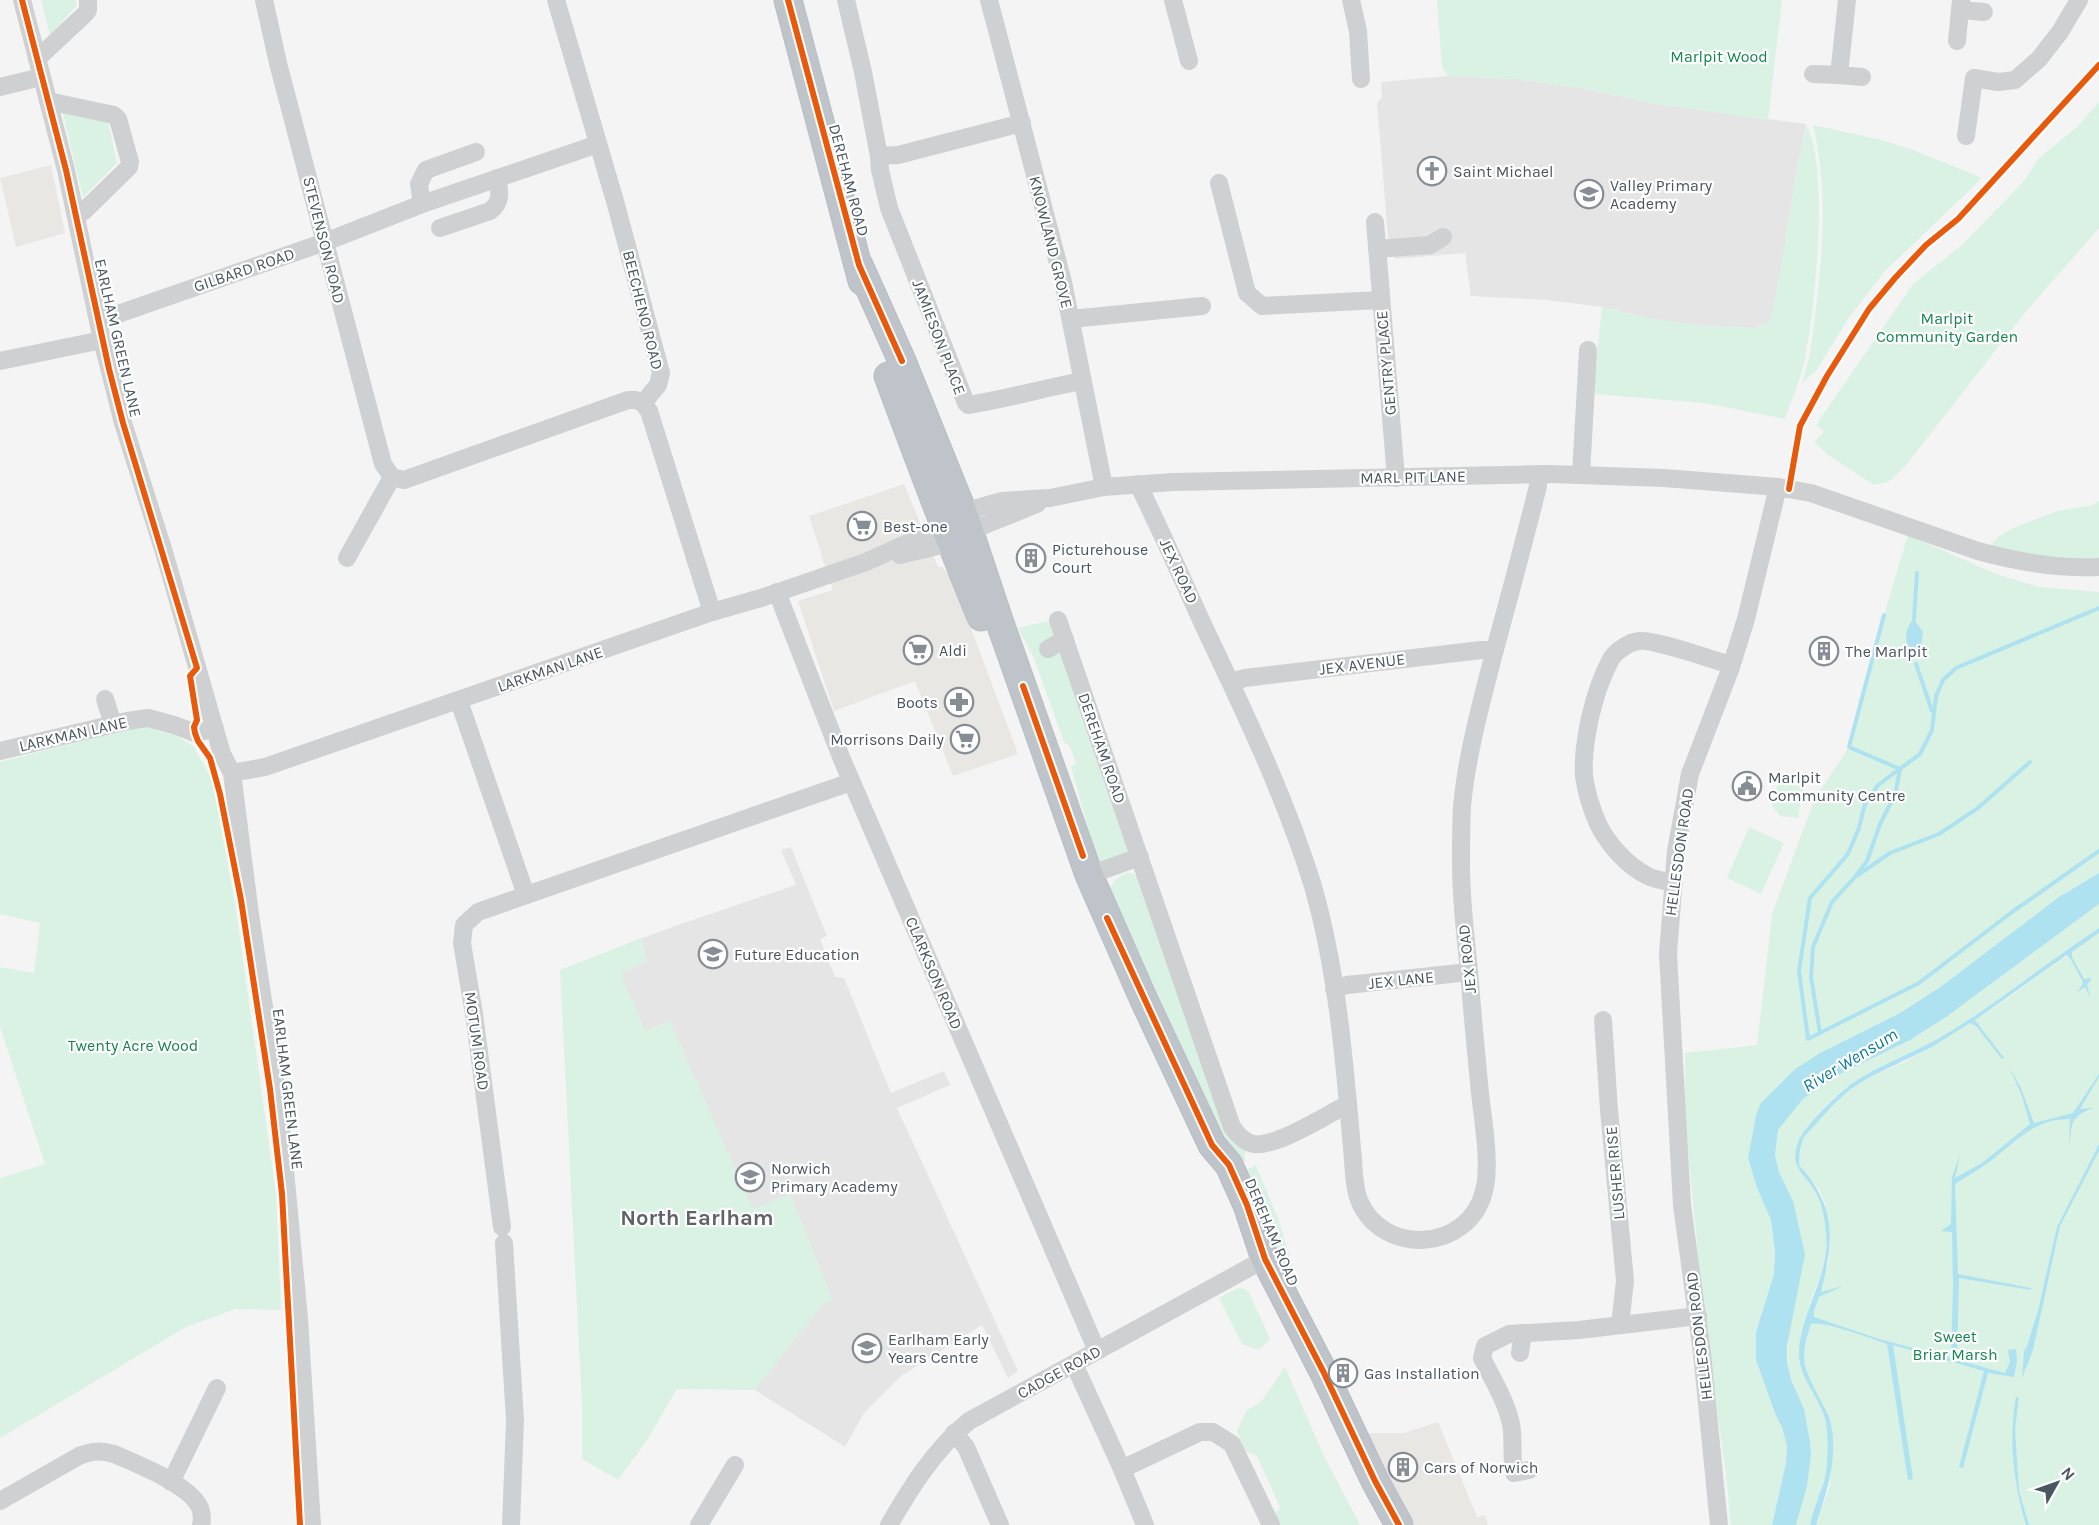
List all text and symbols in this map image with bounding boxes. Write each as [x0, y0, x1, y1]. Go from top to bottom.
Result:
park label: Marlpit Wood [1670, 47, 1768, 66]
street label: DEREHAM ROAD [825, 122, 873, 238]
church icon: Saint Michael [1416, 155, 1448, 187]
place label: Saint Michael [1453, 162, 1553, 181]
street label: KNOWLAND GROVE [1025, 174, 1077, 310]
street label: STEVENSON ROAD [299, 175, 349, 305]
place label: Valley Primary Academy [1610, 176, 1713, 213]
school or university icon: Valley Primary Academy [1573, 178, 1605, 210]
street label: GILBARD ROAD [191, 244, 297, 296]
street label: BEECHENO ROAD [619, 248, 667, 372]
street label: EARLHAM GREEN LANE [91, 257, 145, 419]
street label: JAMIESON PLACE [908, 277, 970, 397]
park label: Marlpit Community Garden [1876, 309, 2018, 346]
street label: GENTRY PLACE [1372, 310, 1400, 416]
street label: MARL PIT LANE [1360, 467, 1466, 487]
supermarket icon: Best-one [846, 510, 878, 542]
place label: Best-one [883, 517, 948, 536]
street label: JEX ROAD [1156, 536, 1202, 606]
place label: Picturehouse Court [1052, 540, 1148, 577]
building icon: Picturehouse Court [1015, 542, 1047, 574]
supermarket icon: Aldi [902, 634, 934, 666]
building icon: The Marlpit [1808, 635, 1840, 667]
place label: Aldi [939, 641, 967, 660]
street label: LARKMAN LANE [495, 642, 605, 696]
place label: The Marlpit [1845, 642, 1927, 661]
street label: JEX AVENUE [1318, 649, 1406, 679]
pharmacy icon: Boots [943, 686, 975, 718]
street label: DEREHAM ROAD [1074, 690, 1130, 806]
place label: Boots [896, 693, 938, 712]
street label: LARKMAN LANE [17, 712, 129, 756]
supermarket icon: Morrisons Daily [949, 723, 981, 755]
place label: Morrisons Daily [830, 730, 945, 749]
place label: Marlpit Community Centre [1768, 768, 1906, 805]
public building icon: Marlpit Community Centre [1731, 770, 1763, 802]
street label: HELLESDON ROAD [1661, 787, 1697, 917]
street label: CLARKSON ROAD [902, 914, 966, 1032]
street label: JEX ROAD [1454, 923, 1480, 995]
school or university icon: Future Education [697, 938, 729, 970]
place label: Future Education [734, 945, 860, 964]
street label: JEX LANE [1367, 967, 1435, 993]
street label: MOTUM ROAD [461, 990, 493, 1092]
street label: EARLHAM GREEN LANE [269, 1007, 307, 1171]
water label: River Wensum [1799, 1023, 1901, 1097]
park label: Twenty Acre Wood [68, 1036, 198, 1055]
street label: LUSHER RISE [1601, 1125, 1629, 1221]
place label: Norwich Primary Academy [771, 1159, 898, 1196]
school or university icon: Norwich Primary Academy [734, 1161, 766, 1193]
street label: DEREHAM ROAD [1241, 1175, 1303, 1289]
district label: North Earlham [620, 1205, 774, 1231]
street label: HELLESDON ROAD [1682, 1271, 1716, 1401]
park label: Sweet Briar Marsh [1912, 1327, 1998, 1364]
place label: Earlham Early Years Centre [888, 1330, 989, 1367]
school or university icon: Earlham Early Years Centre [851, 1332, 883, 1364]
street label: CADGE ROAD [1014, 1341, 1104, 1403]
building icon: Gas Installation [1327, 1357, 1359, 1389]
place label: Gas Installation [1364, 1364, 1480, 1383]
building icon: Cars of Norwich [1387, 1451, 1419, 1483]
north arrow [2027, 1453, 2087, 1513]
place label: Cars of Norwich [1424, 1458, 1538, 1477]
text: N [2057, 1463, 2079, 1484]

